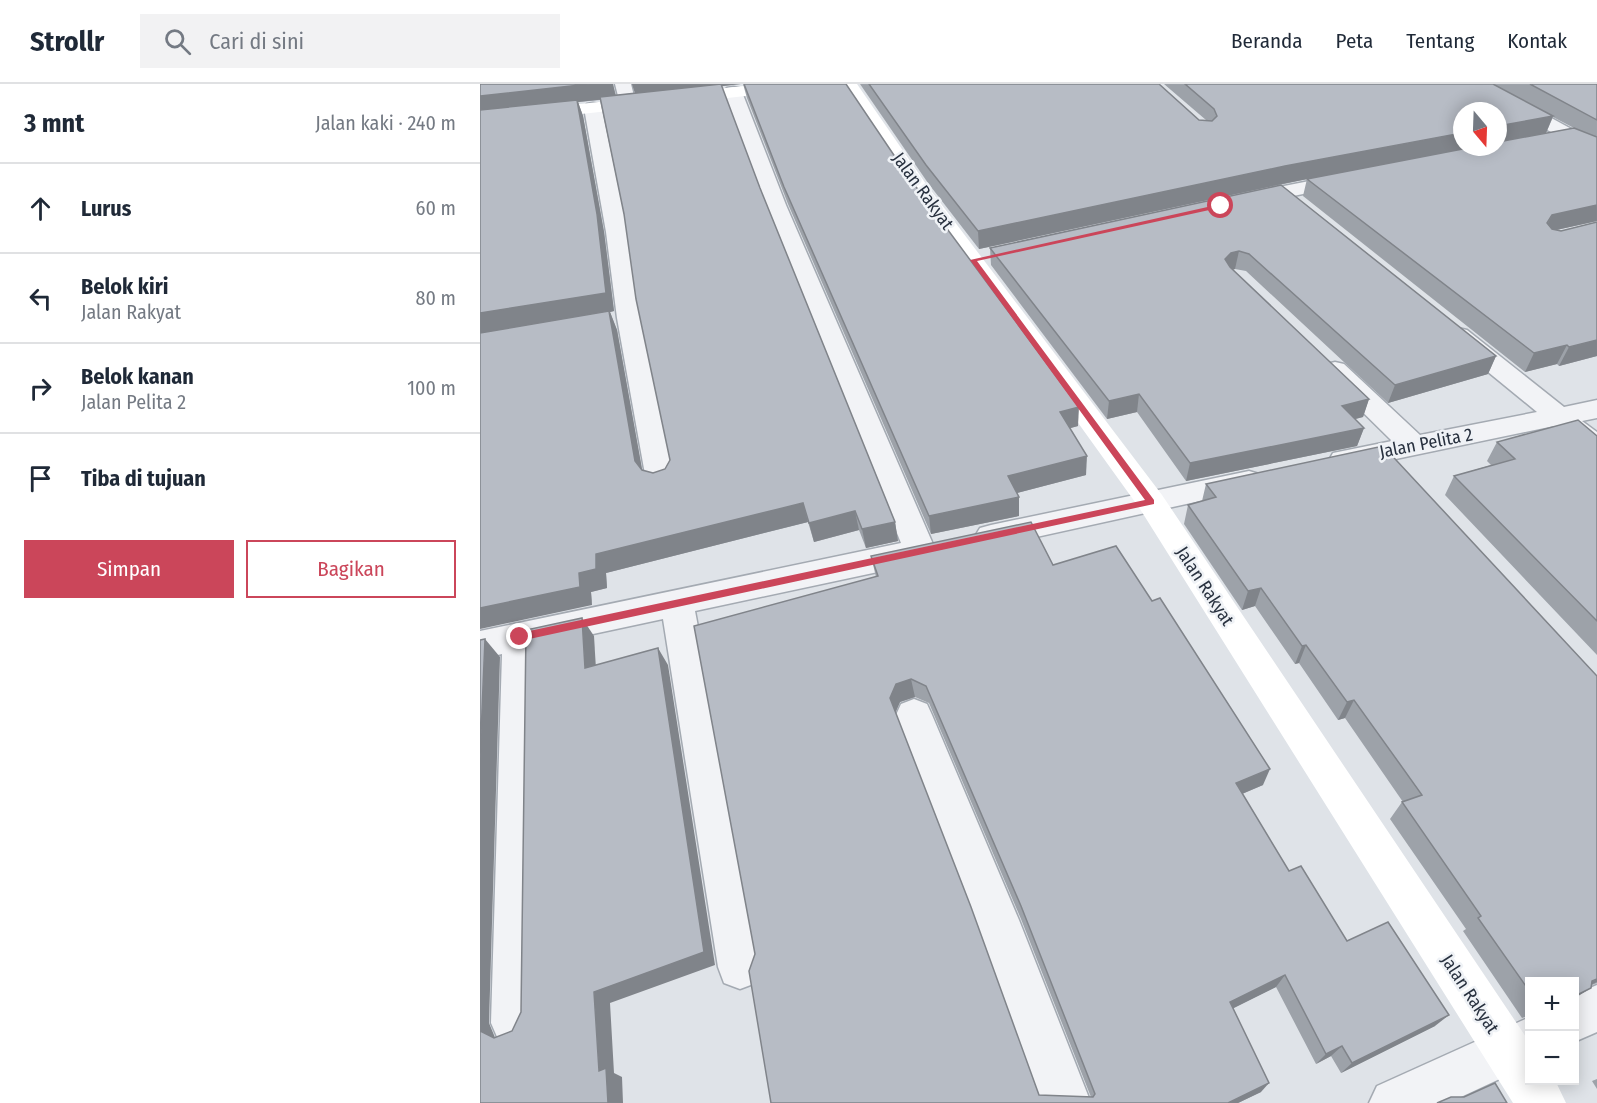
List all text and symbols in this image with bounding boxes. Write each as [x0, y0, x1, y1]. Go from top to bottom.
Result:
search box [140, 14, 560, 68]
text: Strollr [30, 25, 104, 58]
icon: search [161, 25, 194, 58]
text: Cari di sini [209, 28, 304, 55]
text: Beranda [1231, 28, 1303, 54]
text: Peta [1336, 28, 1373, 54]
text: Tentang [1406, 28, 1474, 54]
text: Kontak [1507, 28, 1567, 54]
north arrow [1453, 102, 1507, 156]
text: 3 mnt [24, 108, 84, 139]
text: Jalan kaki · 240 m [315, 111, 456, 135]
street label: Jalan Rakyat [888, 148, 958, 234]
icon: ahead [24, 192, 57, 225]
route start [1207, 192, 1233, 218]
text: Lurus [81, 195, 131, 222]
text: 60 m [416, 196, 456, 220]
text: Belok kiri [81, 273, 169, 300]
icon: left [24, 282, 57, 315]
text: 80 m [416, 286, 456, 310]
text: Jalan Rakyat [81, 300, 181, 324]
text: Belok kanan [81, 363, 194, 390]
icon: right [24, 372, 57, 405]
text: 100 m [407, 376, 456, 400]
text: Jalan Pelita 2 [81, 390, 186, 414]
street label: Jalan Pelita 2 [1377, 423, 1475, 463]
icon: arrive [24, 462, 57, 495]
text: Tiba di tujuan [81, 465, 206, 492]
button: Simpan [24, 540, 234, 598]
button: Bagikan [246, 540, 456, 598]
street label: Jalan Rakyat [1171, 542, 1239, 630]
route end [506, 623, 532, 649]
street label: Jalan Rakyat [1436, 950, 1504, 1038]
map controls [1525, 977, 1579, 1085]
button: + [1525, 977, 1579, 1031]
button: − [1525, 1031, 1579, 1085]

